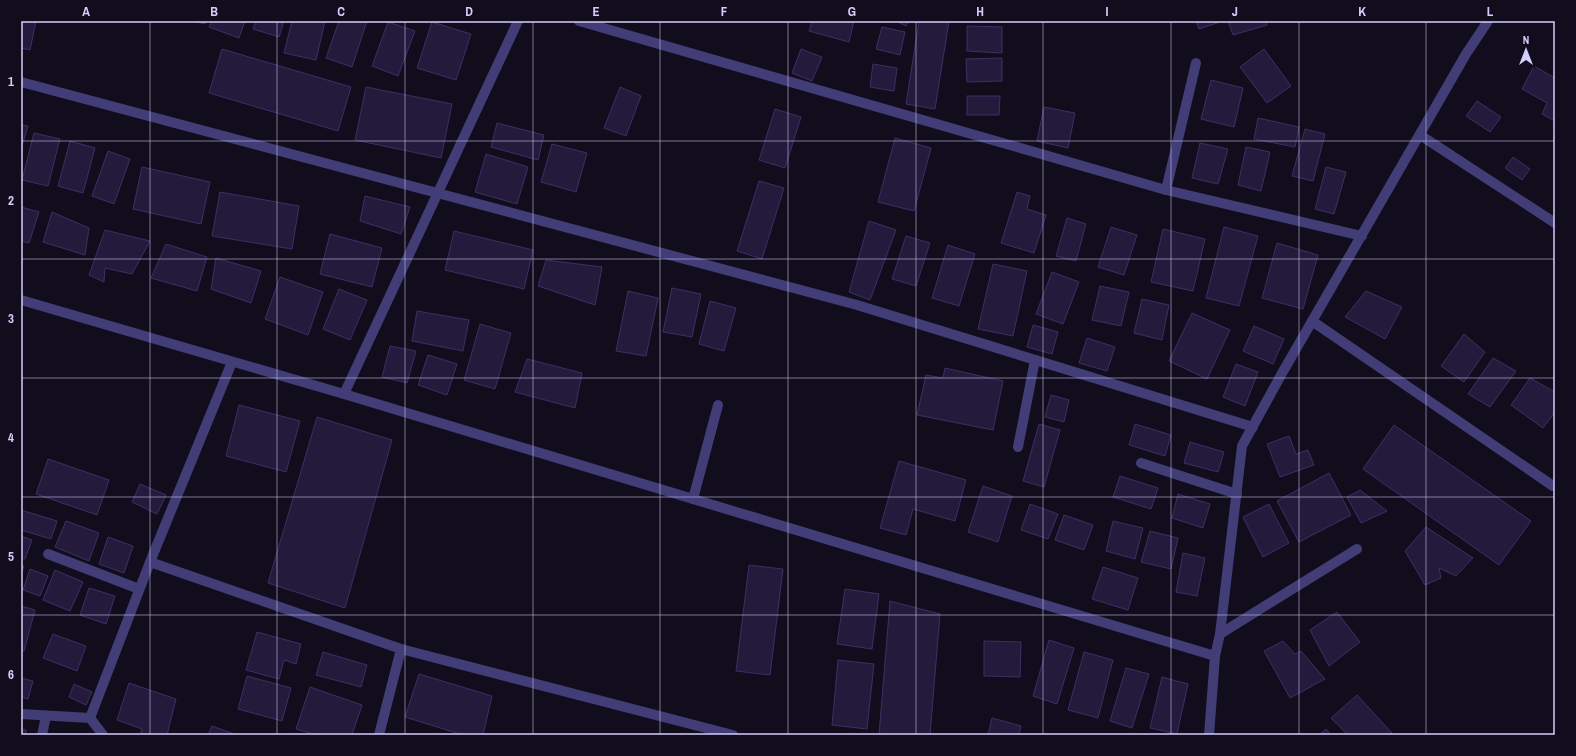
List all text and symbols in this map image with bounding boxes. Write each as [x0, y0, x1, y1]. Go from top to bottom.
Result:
text: A [82, 3, 90, 20]
text: B [210, 3, 218, 20]
text: C [337, 3, 345, 20]
text: D [465, 3, 473, 20]
text: E [592, 3, 600, 20]
text: F [721, 3, 728, 20]
text: G [848, 3, 856, 20]
text: H [976, 3, 984, 20]
text: I [1106, 3, 1109, 20]
text: J [1232, 3, 1238, 20]
text: K [1358, 3, 1366, 20]
text: L [1487, 3, 1494, 20]
north arrow [1506, 30, 1546, 70]
text: N [1523, 33, 1529, 47]
text: 1 [8, 73, 14, 90]
text: 2 [8, 192, 14, 209]
text: 3 [8, 310, 14, 327]
text: 4 [8, 429, 14, 446]
text: 5 [8, 548, 14, 565]
text: 6 [8, 666, 14, 683]

